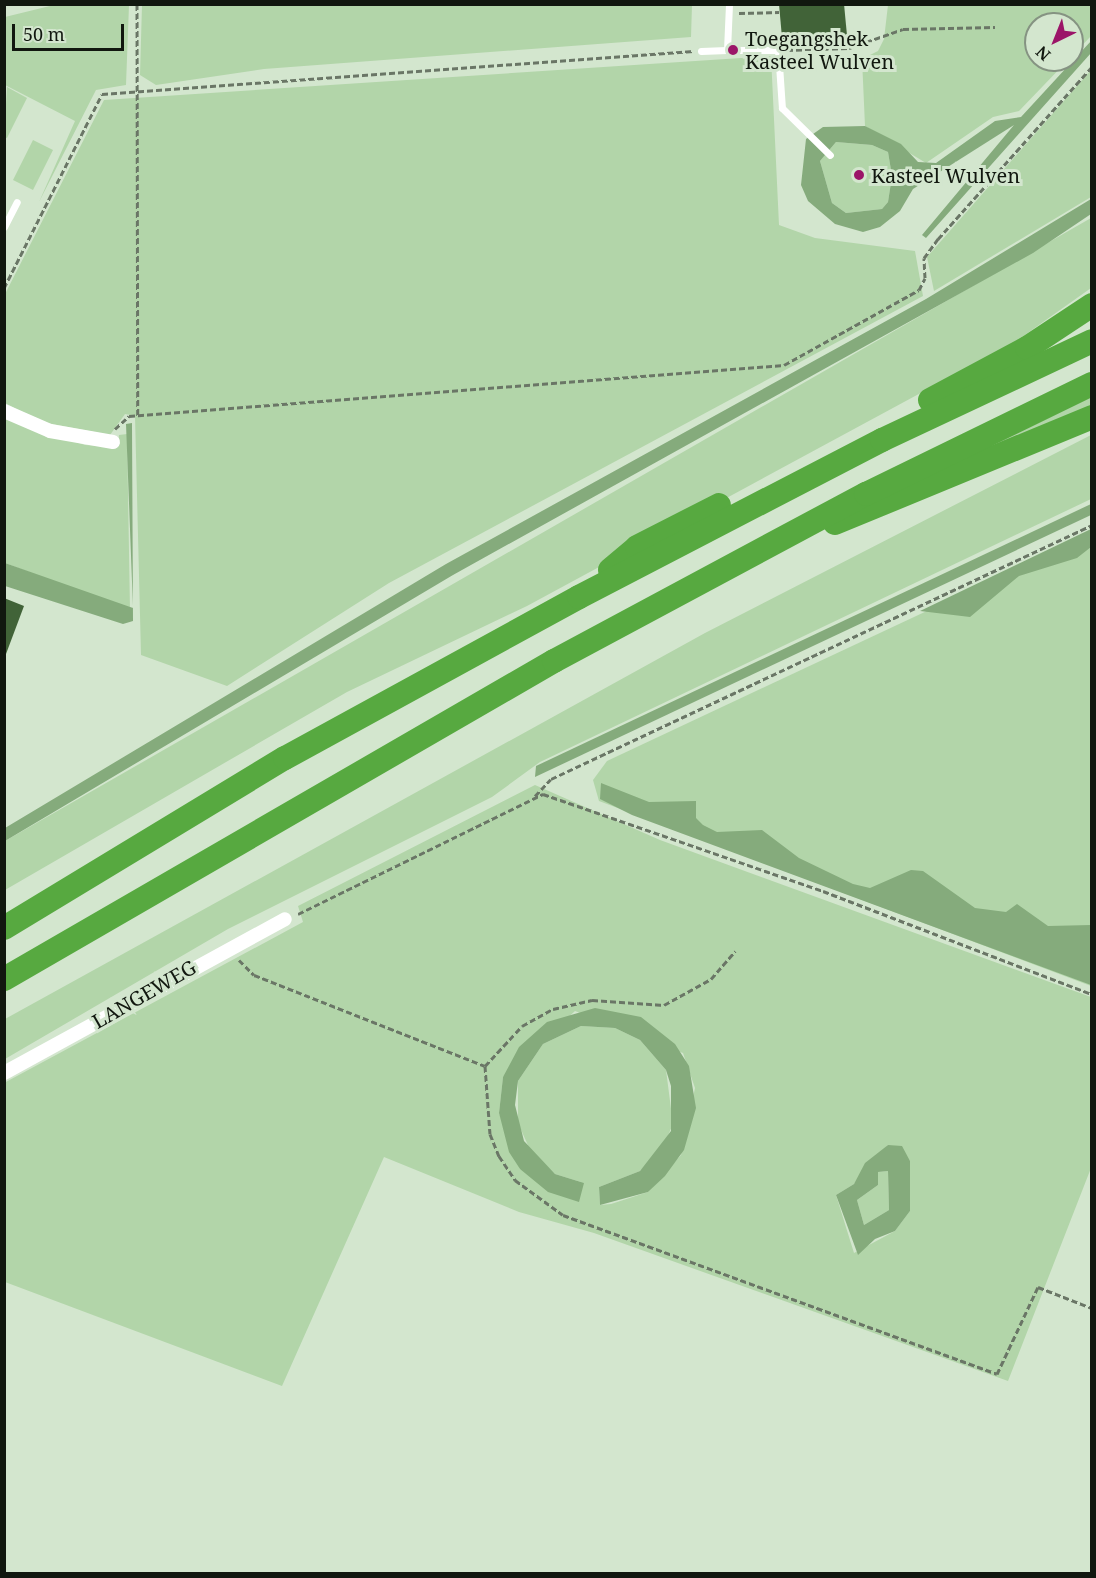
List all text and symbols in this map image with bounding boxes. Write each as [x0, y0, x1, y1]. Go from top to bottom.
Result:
scale bar [15, 12, 128, 50]
north arrow [1024, 12, 1084, 72]
text: 50 m [23, 22, 65, 46]
place label: Toegangshek Kasteel Wulven [745, 27, 894, 74]
text: N [1031, 41, 1055, 66]
marker: Toegangshek Kasteel Wulven [726, 43, 740, 57]
place label: Kasteel Wulven [871, 163, 1020, 187]
marker: Kasteel Wulven [852, 168, 866, 182]
street label: LANGEWEG [88, 955, 200, 1033]

